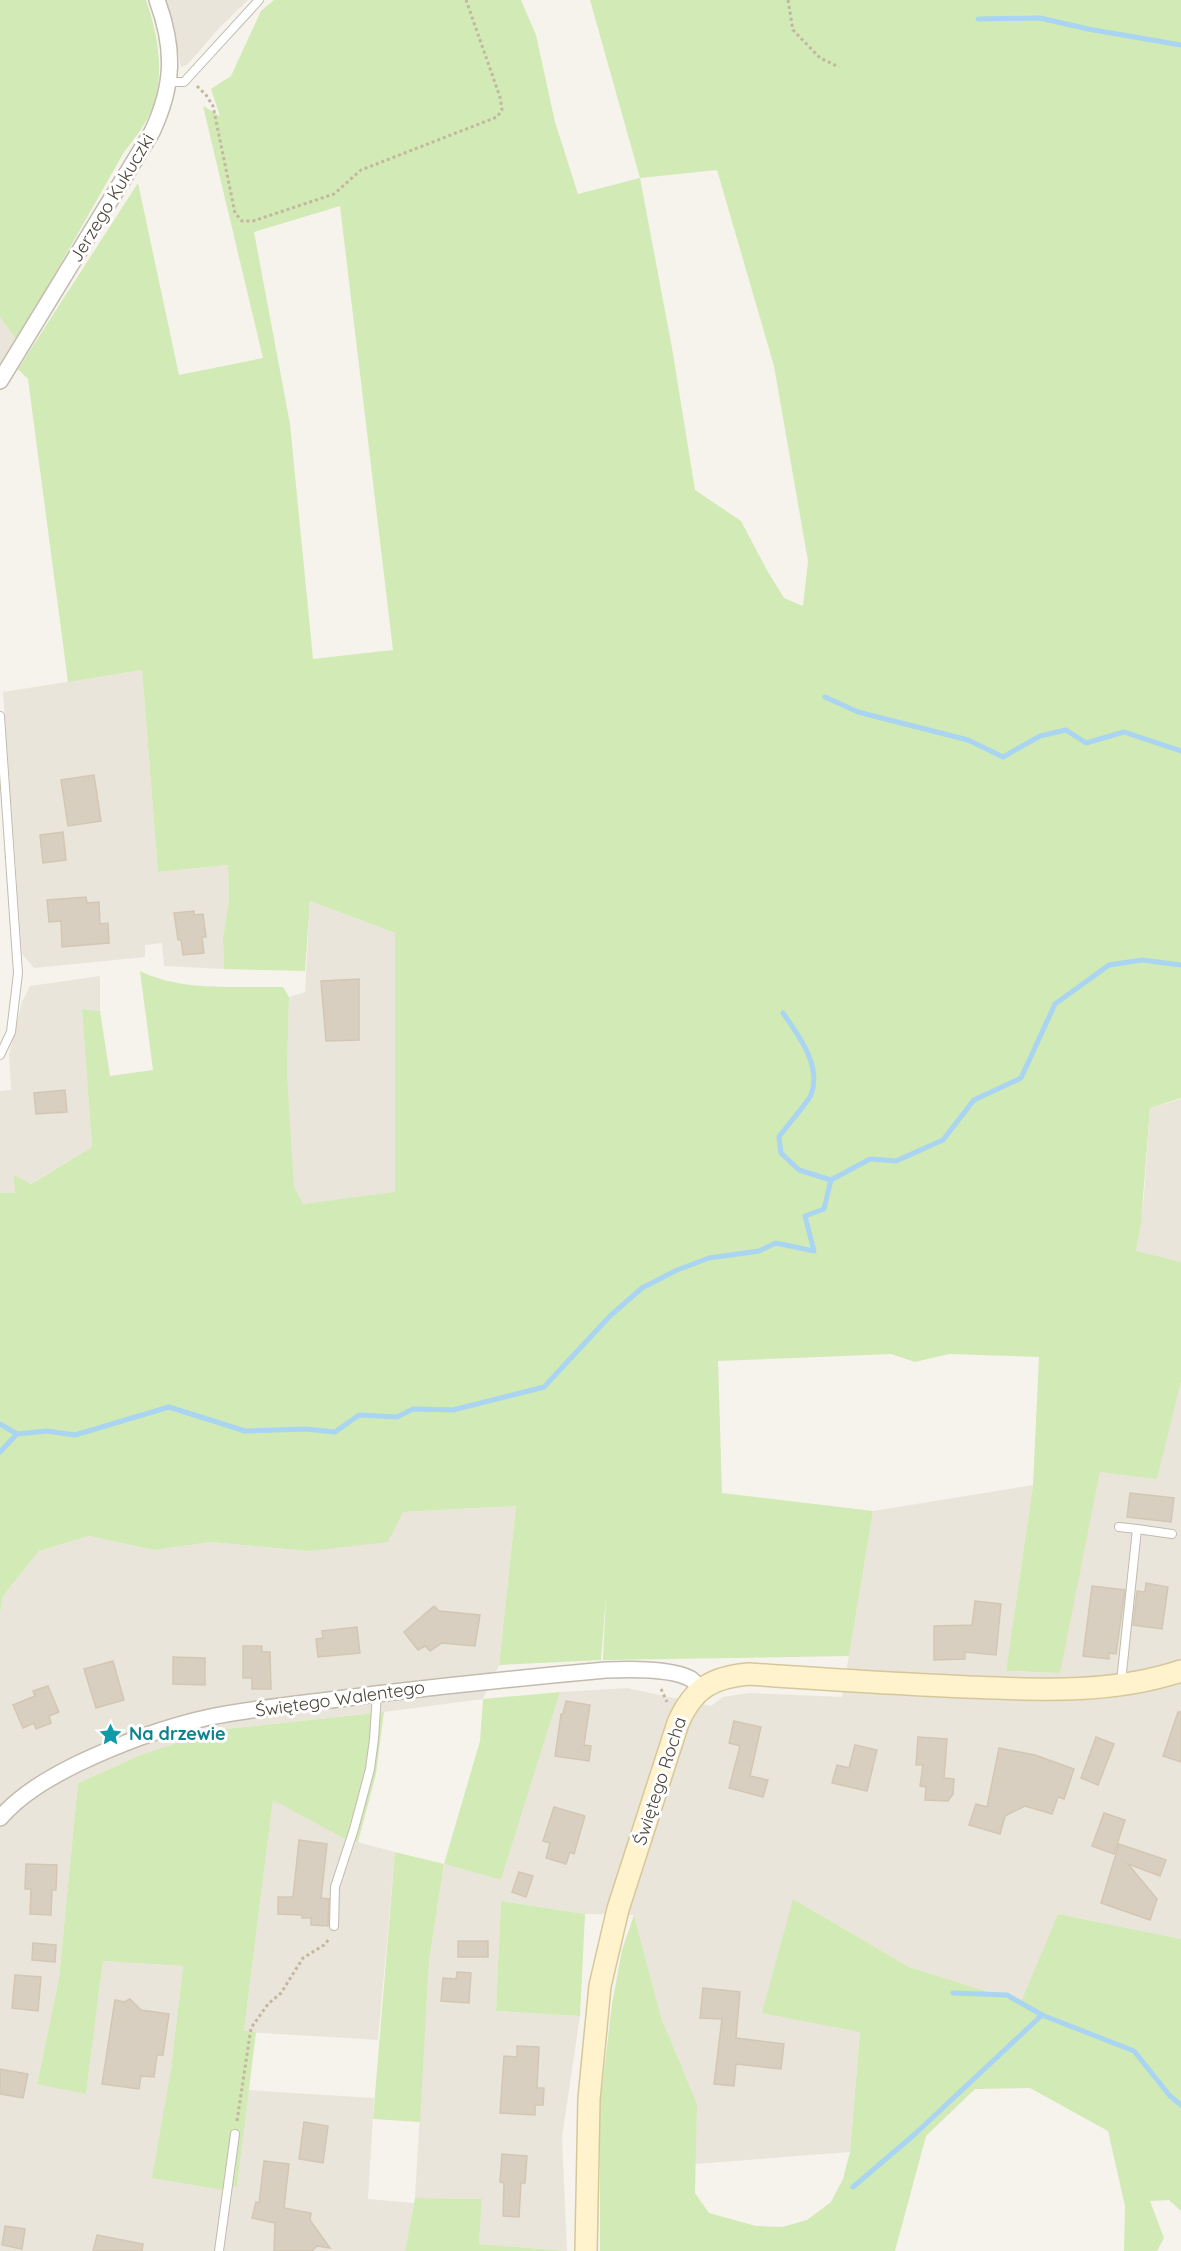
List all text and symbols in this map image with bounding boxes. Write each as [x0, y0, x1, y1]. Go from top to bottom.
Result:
street label: Jerzego Kukuczki [64, 129, 159, 266]
street label: Świętego Walentego [254, 1675, 426, 1722]
street label: Świętego Rocha [628, 1714, 691, 1848]
place icon: Na drzewie [98, 1721, 124, 1747]
place label: Na drzewie [129, 1722, 226, 1745]

